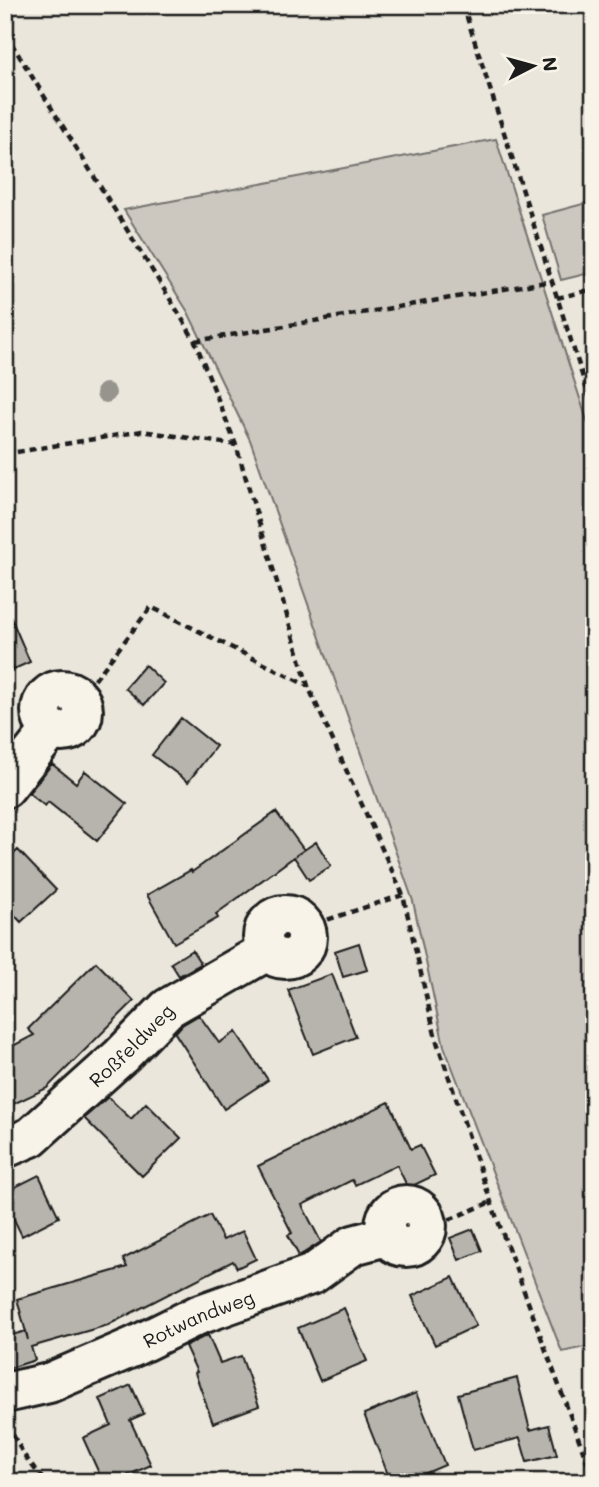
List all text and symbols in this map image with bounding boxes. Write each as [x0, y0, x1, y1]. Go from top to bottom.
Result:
north arrow [498, 32, 568, 102]
text: N [537, 56, 564, 73]
street label: Roßfeldweg [83, 998, 178, 1092]
street label: Rotwandweg [138, 1284, 257, 1353]

